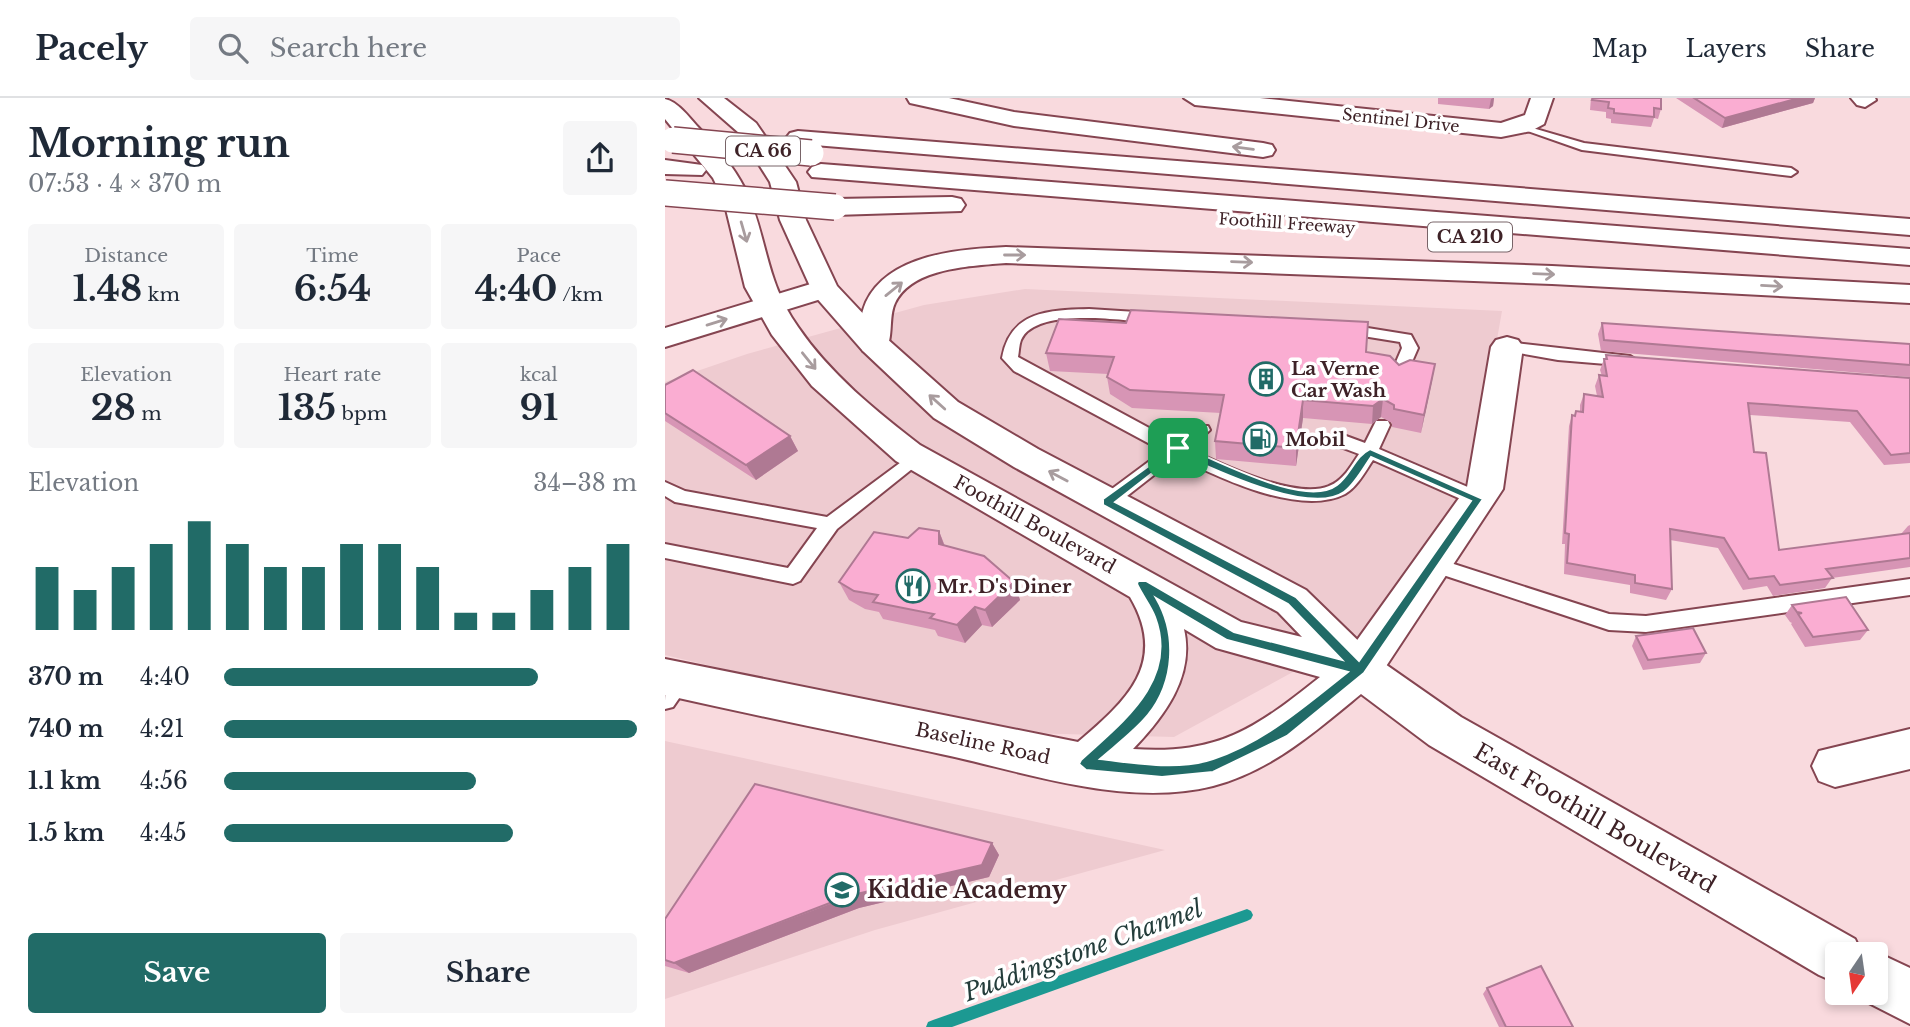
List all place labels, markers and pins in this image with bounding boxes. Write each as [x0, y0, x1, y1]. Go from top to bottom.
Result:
place label: La Verne Car Wash [1291, 357, 1386, 402]
building icon: La Verne Car Wash [1247, 360, 1285, 398]
pin [1148, 418, 1208, 478]
fuel station icon: Mobil [1241, 420, 1279, 458]
place label: Mobil [1285, 428, 1346, 451]
restaurant icon: Mr. D's Diner [894, 567, 932, 605]
place label: Mr. D's Diner [937, 575, 1072, 598]
school or university icon: Kiddie Academy [823, 871, 861, 909]
place label: Kiddie Academy [867, 876, 1068, 904]

